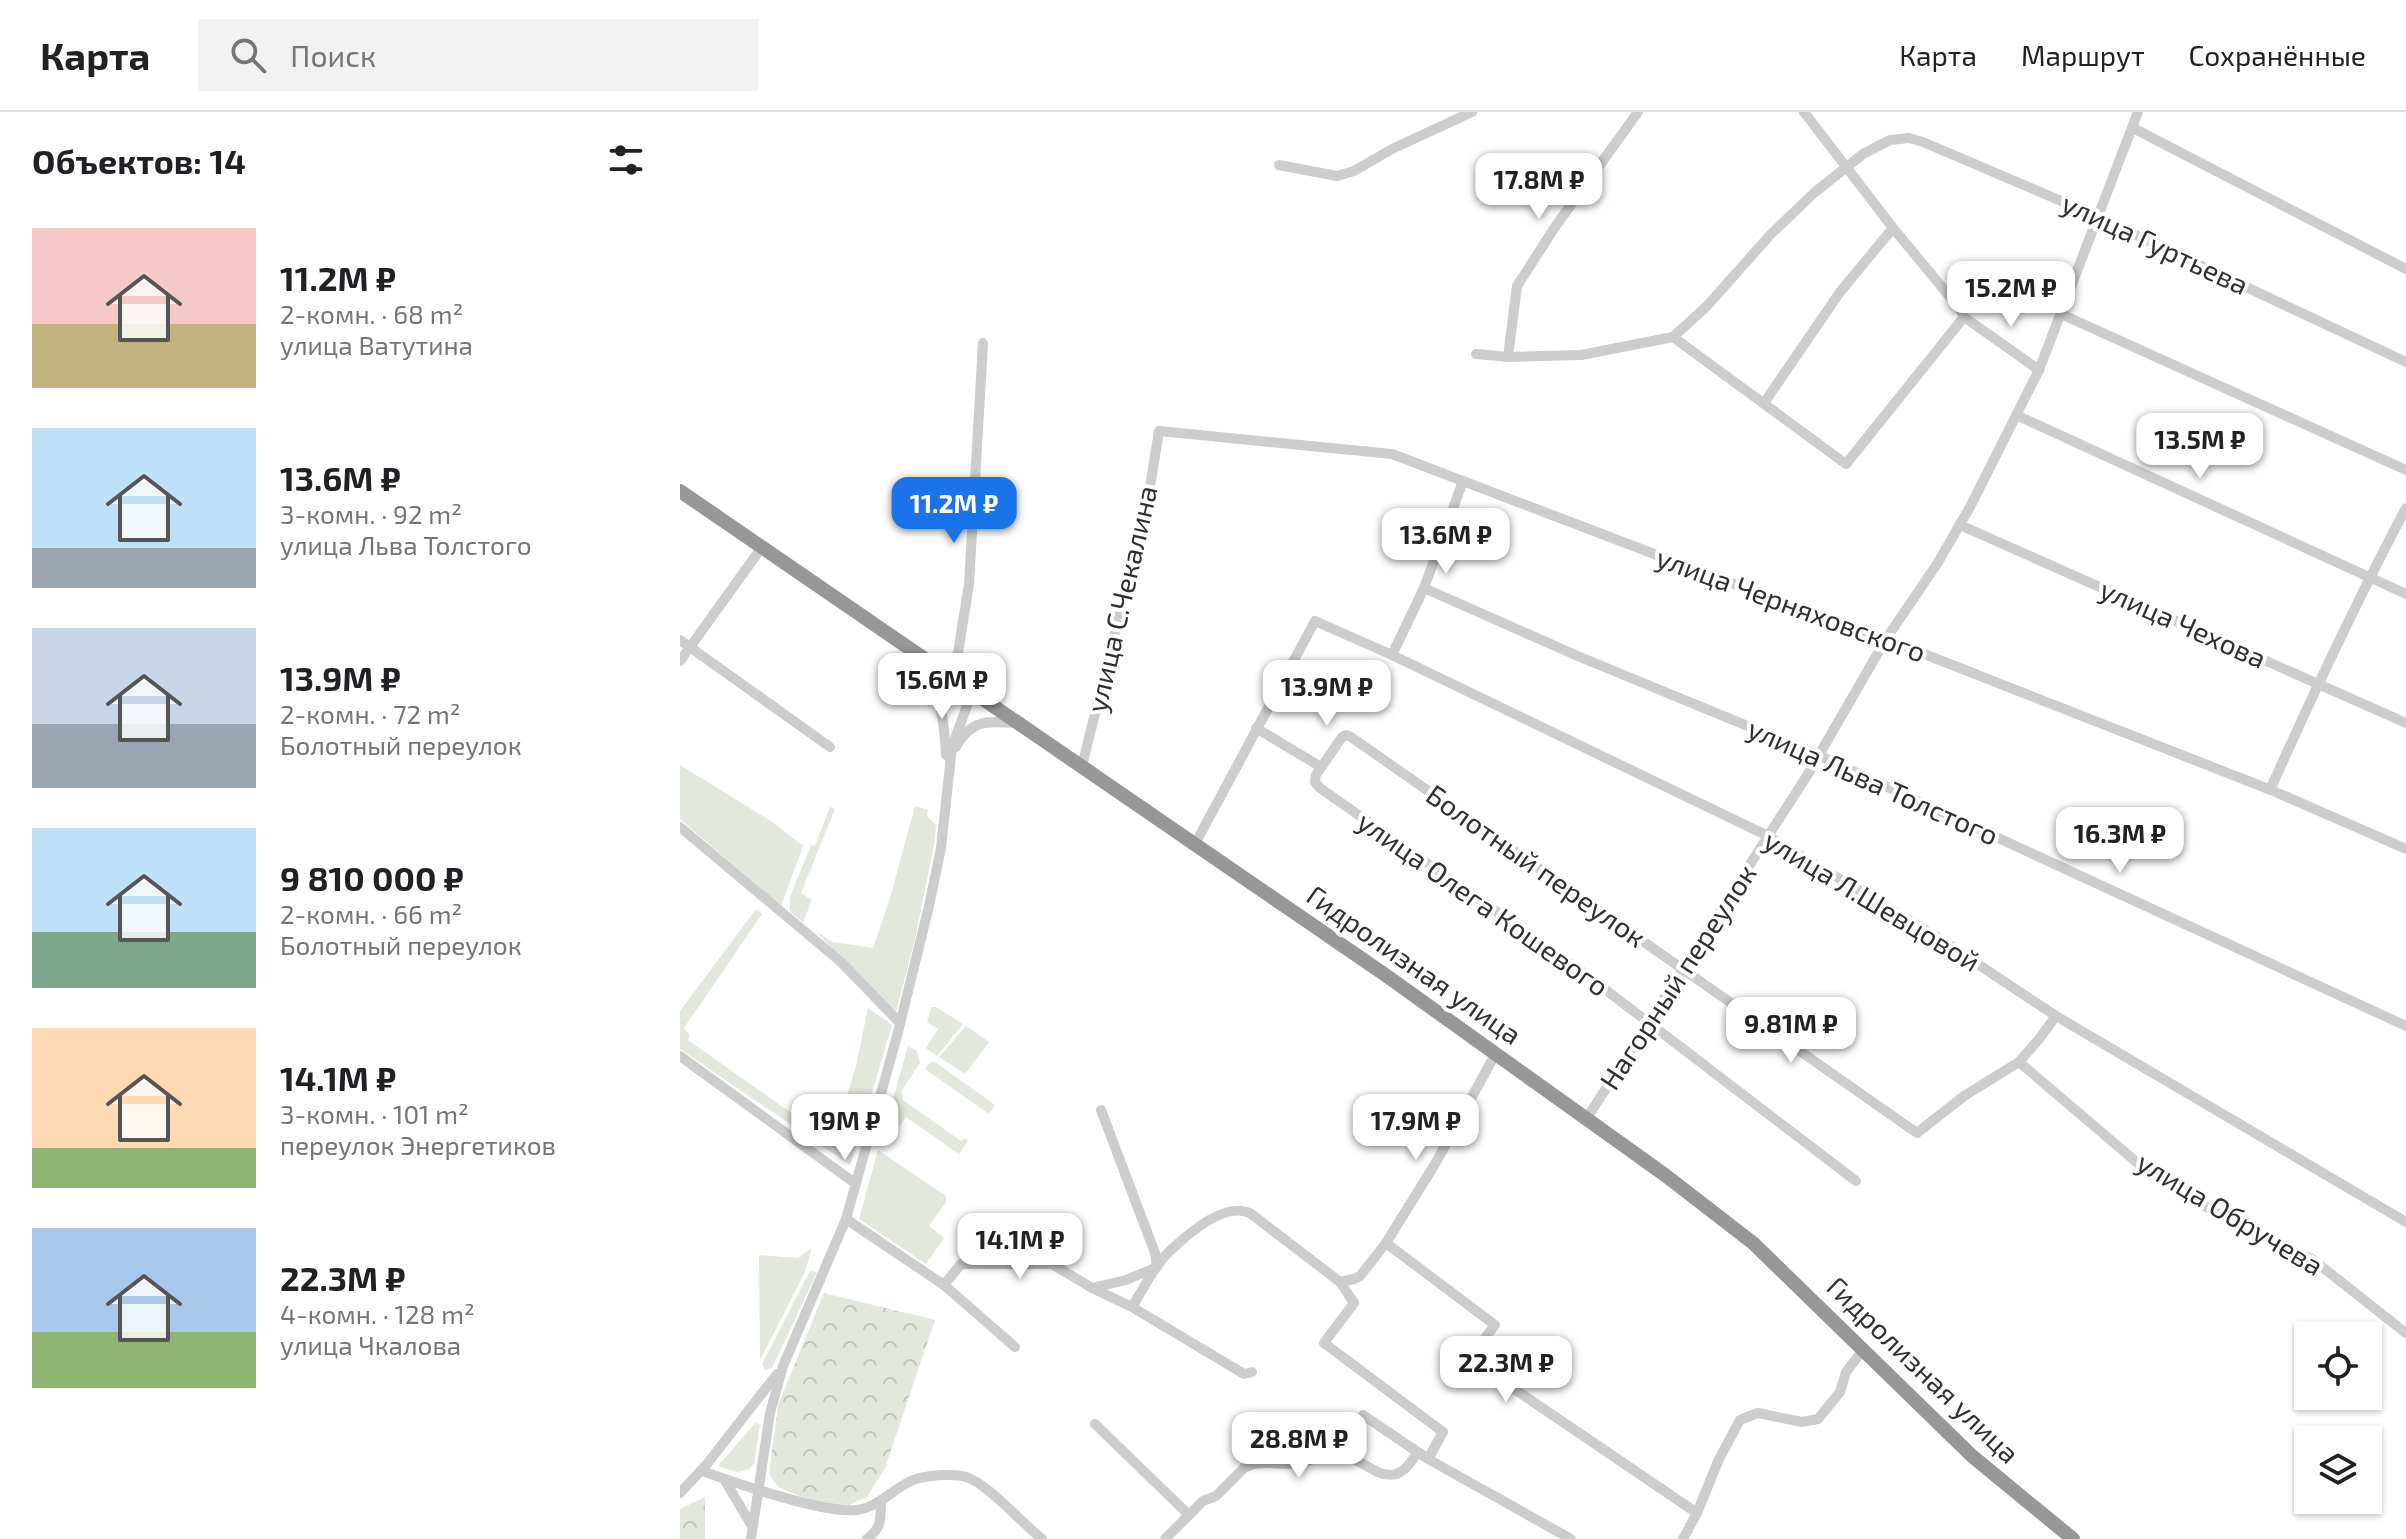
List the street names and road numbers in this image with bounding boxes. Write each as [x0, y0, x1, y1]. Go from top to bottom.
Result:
street label: улица Гуртьева [2057, 185, 2254, 301]
street label: улица С.Чекалина [1078, 482, 1164, 715]
street label: улица Черняховского [1652, 539, 1931, 669]
street label: улица Чехова [2095, 571, 2272, 675]
street label: улица Льва Толстого [1743, 710, 2004, 852]
street label: Болотный переулок [1420, 777, 1653, 954]
street label: улица Олега Кошевого [1351, 804, 1616, 1003]
street label: улица Л.Шевцовой [1758, 822, 1987, 978]
street label: Нагорный переулок [1592, 858, 1763, 1095]
street label: Гидролизная улица [1301, 877, 1528, 1051]
street label: улица Обручева [2131, 1144, 2330, 1282]
street label: Гидролизная улица [1820, 1269, 2027, 1470]

